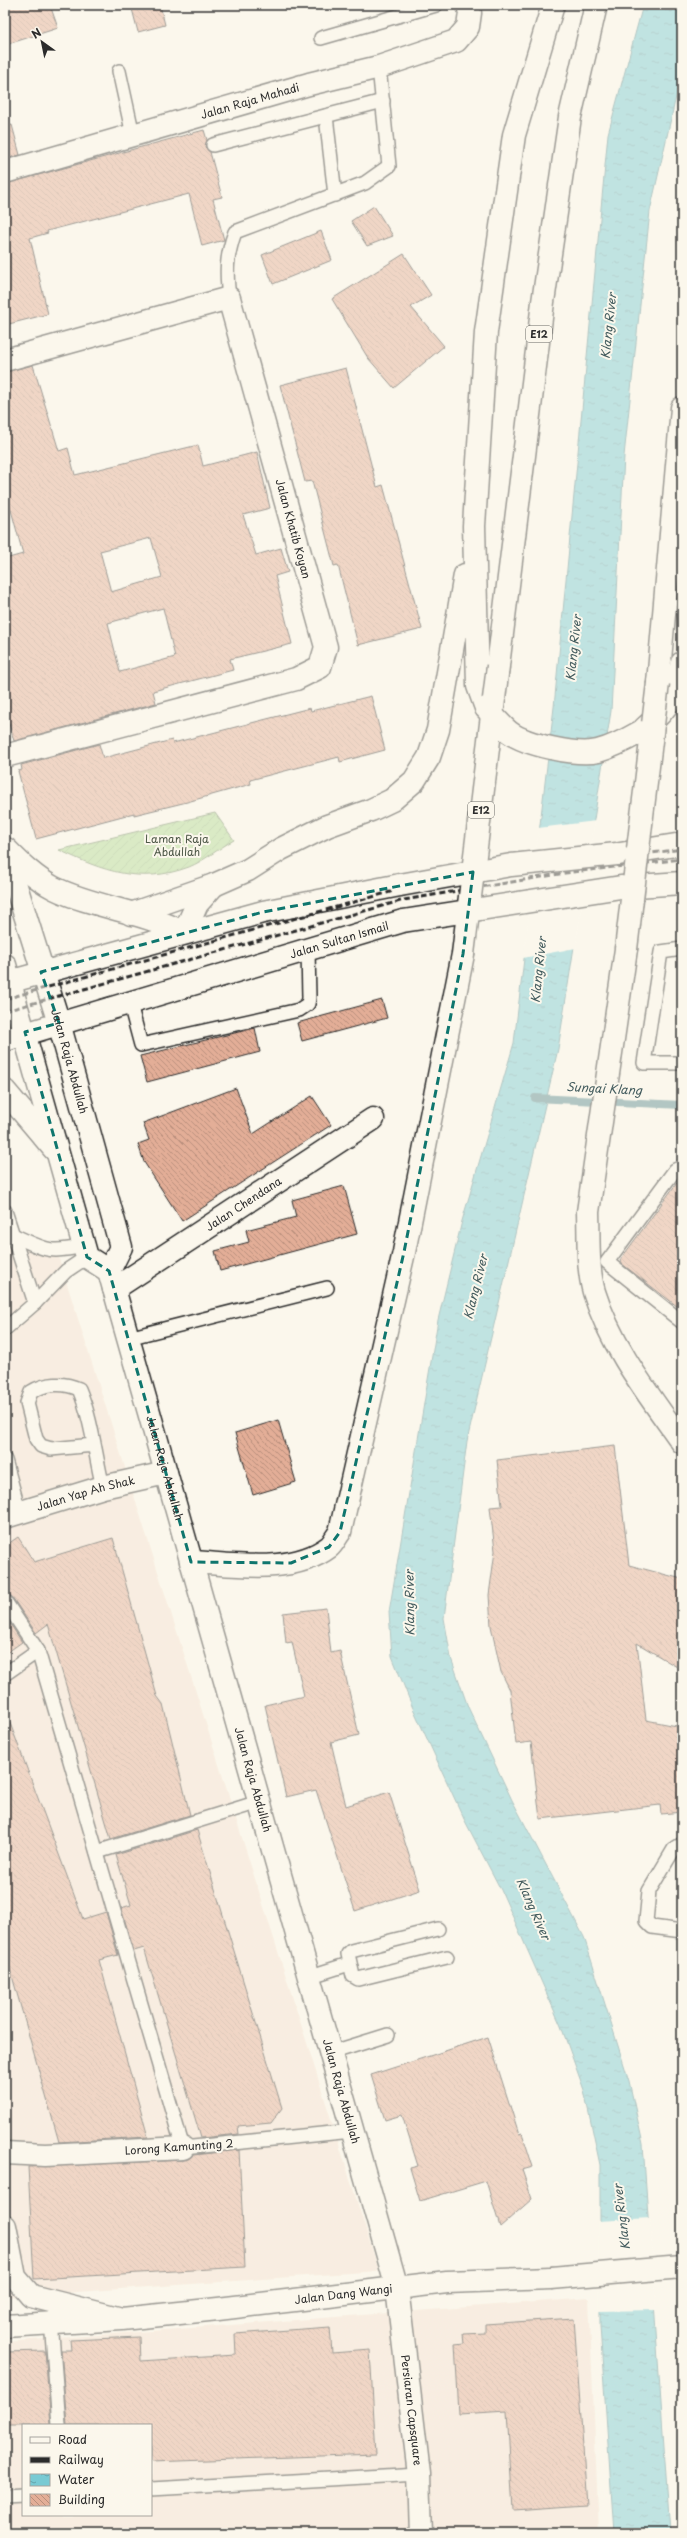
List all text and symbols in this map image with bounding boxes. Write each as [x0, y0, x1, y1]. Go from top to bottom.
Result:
north arrow [22, 22, 62, 62]
text: N [28, 24, 45, 43]
street label: Jalan Raja Mahadi [198, 78, 301, 123]
water label: Klang River [596, 291, 621, 360]
road number: E12 [526, 326, 552, 342]
street label: Jalan Khatib Koyan [272, 477, 316, 581]
water label: Klang River [561, 613, 586, 682]
road number: E12 [468, 802, 494, 818]
park label: Laman Raja Abdullah [145, 830, 209, 860]
street label: Jalan Sultan Ismail [288, 917, 391, 962]
water label: Klang River [526, 935, 551, 1004]
street label: Jalan Raja Abdullah [47, 1007, 93, 1116]
water label: Sungai Klang [566, 1077, 643, 1099]
street label: Jalan Chendana [202, 1172, 285, 1235]
water label: Klang River [458, 1251, 492, 1321]
street label: Jalan Raja Abdullah [142, 1413, 188, 1522]
street label: Jalan Yap Ah Shak [34, 1471, 137, 1515]
water label: Klang River [399, 1568, 419, 1636]
street label: Jalan Raja Abdullah [231, 1725, 276, 1834]
water label: Klang River [512, 1875, 556, 1944]
street label: Jalan Raja Abdullah [319, 2037, 365, 2146]
street label: Lorong Kamunting 2 [124, 2134, 234, 2159]
water label: Klang River [608, 2182, 634, 2251]
street label: Jalan Dang Wangi [293, 2280, 393, 2308]
street label: Persiaran Capsquare [397, 2354, 427, 2467]
legend [22, 2424, 152, 2516]
text: Road [58, 2430, 87, 2448]
text: Railway [58, 2450, 104, 2468]
text: Water [58, 2470, 95, 2488]
text: Building [58, 2490, 105, 2508]

